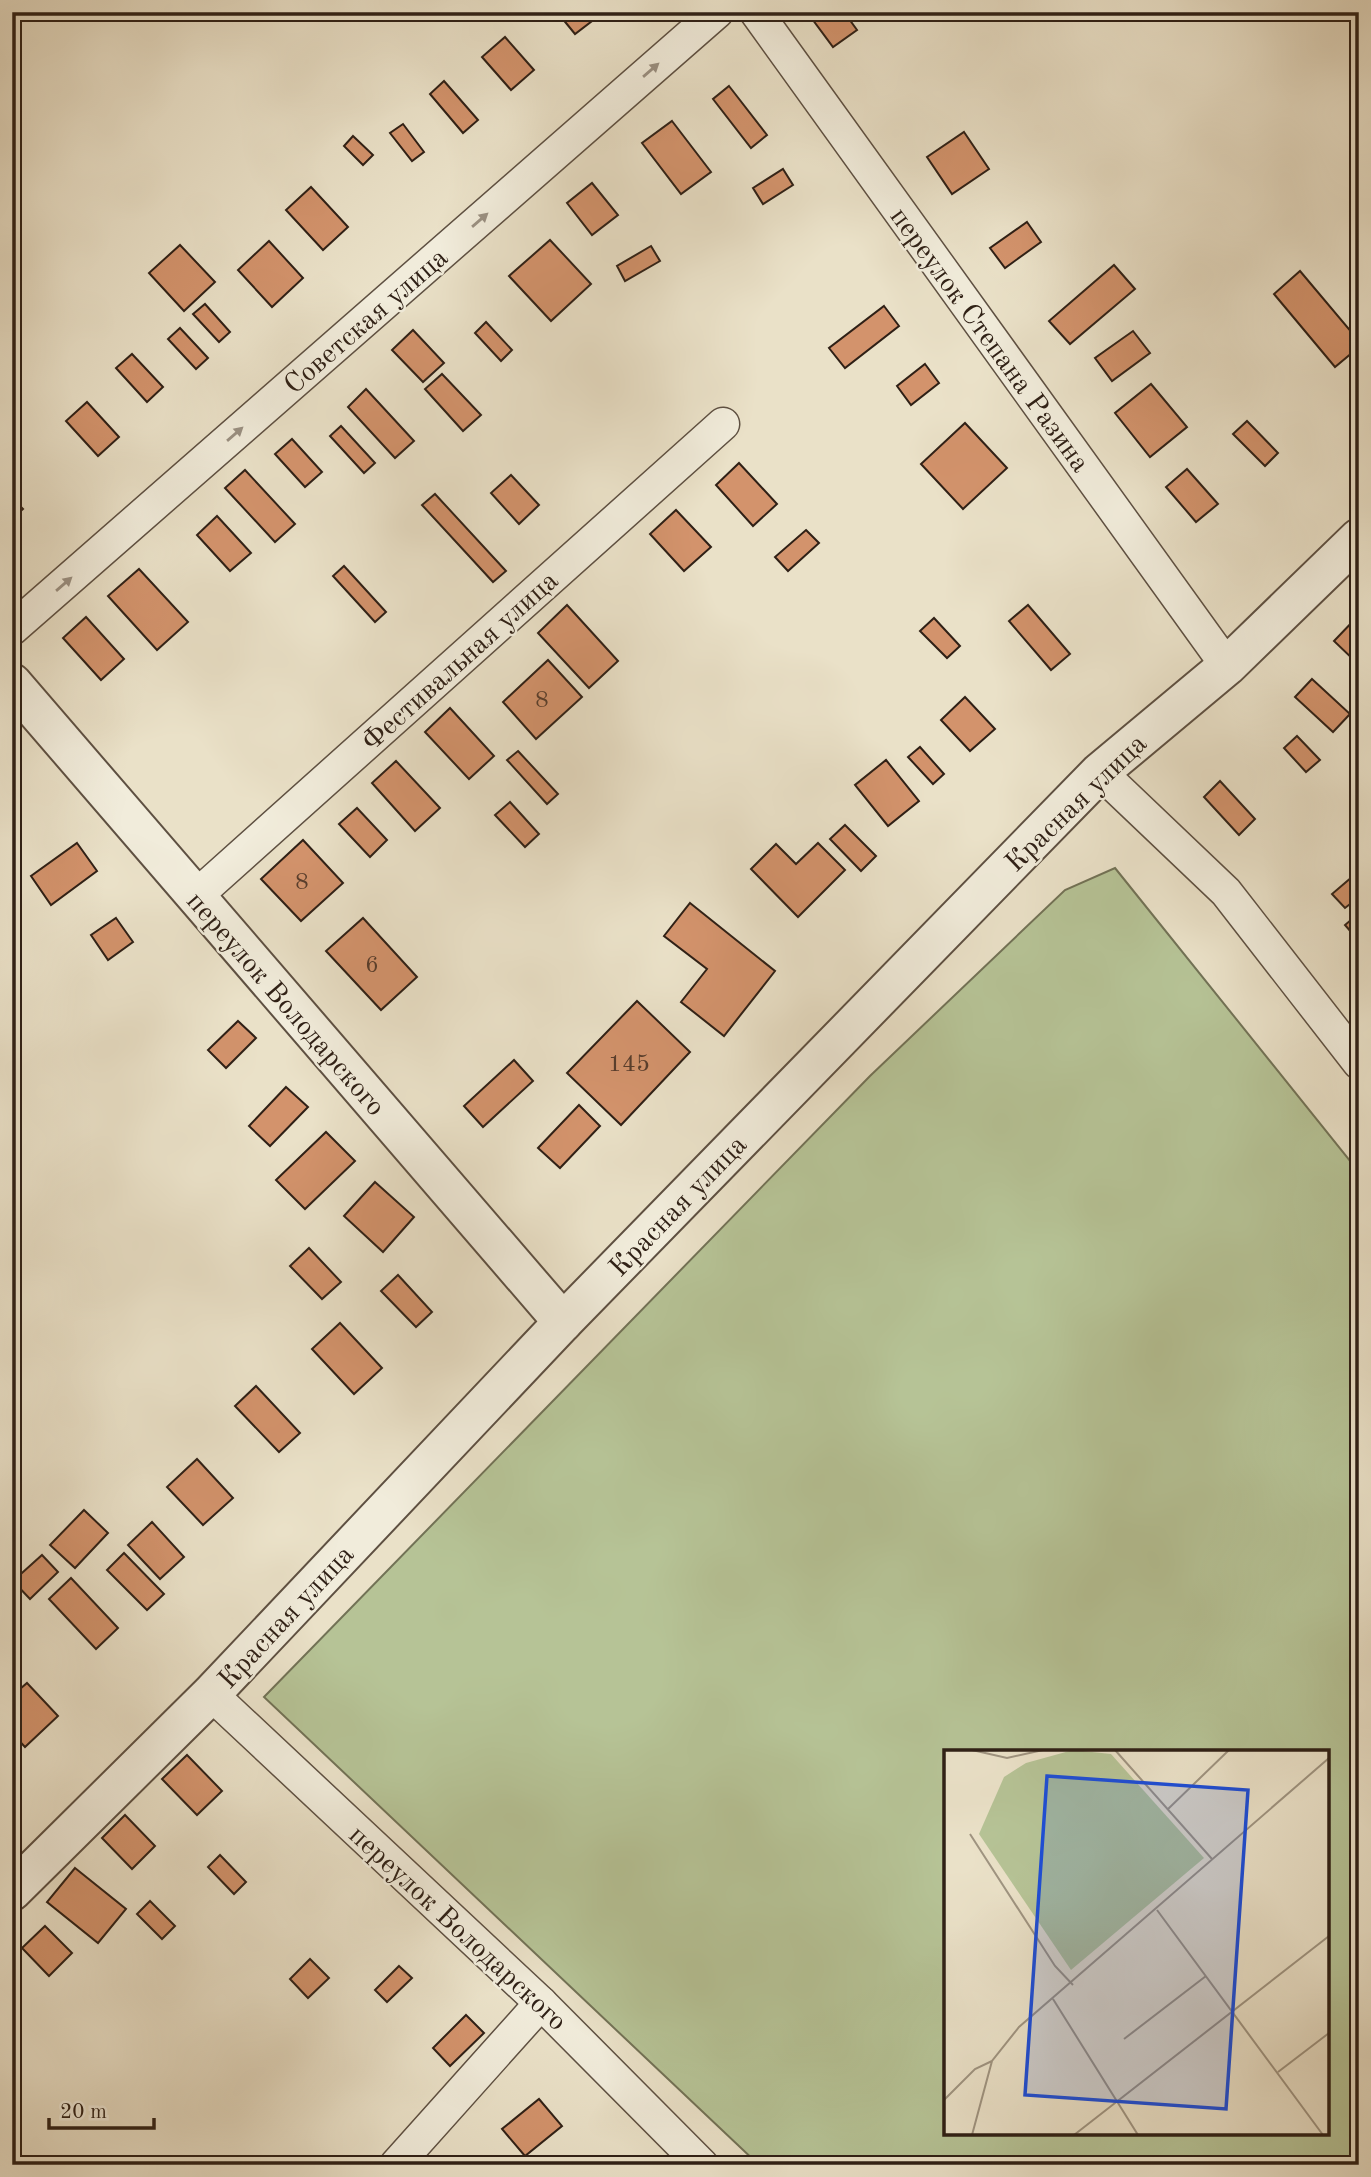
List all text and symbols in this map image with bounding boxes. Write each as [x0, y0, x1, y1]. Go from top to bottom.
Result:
one-way arrow [643, 63, 660, 78]
street label: переулок Степана Разина [883, 203, 1094, 478]
one-way arrow [471, 212, 489, 228]
street label: Советская улица [280, 244, 454, 401]
one-way arrow [226, 426, 244, 442]
street label: Фестивальная улица [358, 567, 565, 757]
one-way arrow [55, 577, 72, 592]
house number: 8 [535, 689, 549, 713]
street label: Красная улица [1001, 730, 1153, 878]
house number: 8 [295, 871, 309, 895]
street label: переулок Володарского [180, 888, 389, 1122]
house number: 6 [365, 954, 379, 978]
house number: 145 [608, 1053, 650, 1077]
street label: Красная улица [605, 1131, 753, 1283]
street label: Красная улица [214, 1541, 360, 1695]
inset map [944, 1750, 1329, 2135]
street label: переулок Володарского [343, 1821, 571, 2037]
scale bar [49, 2086, 154, 2130]
text: 20 m [60, 2102, 107, 2123]

